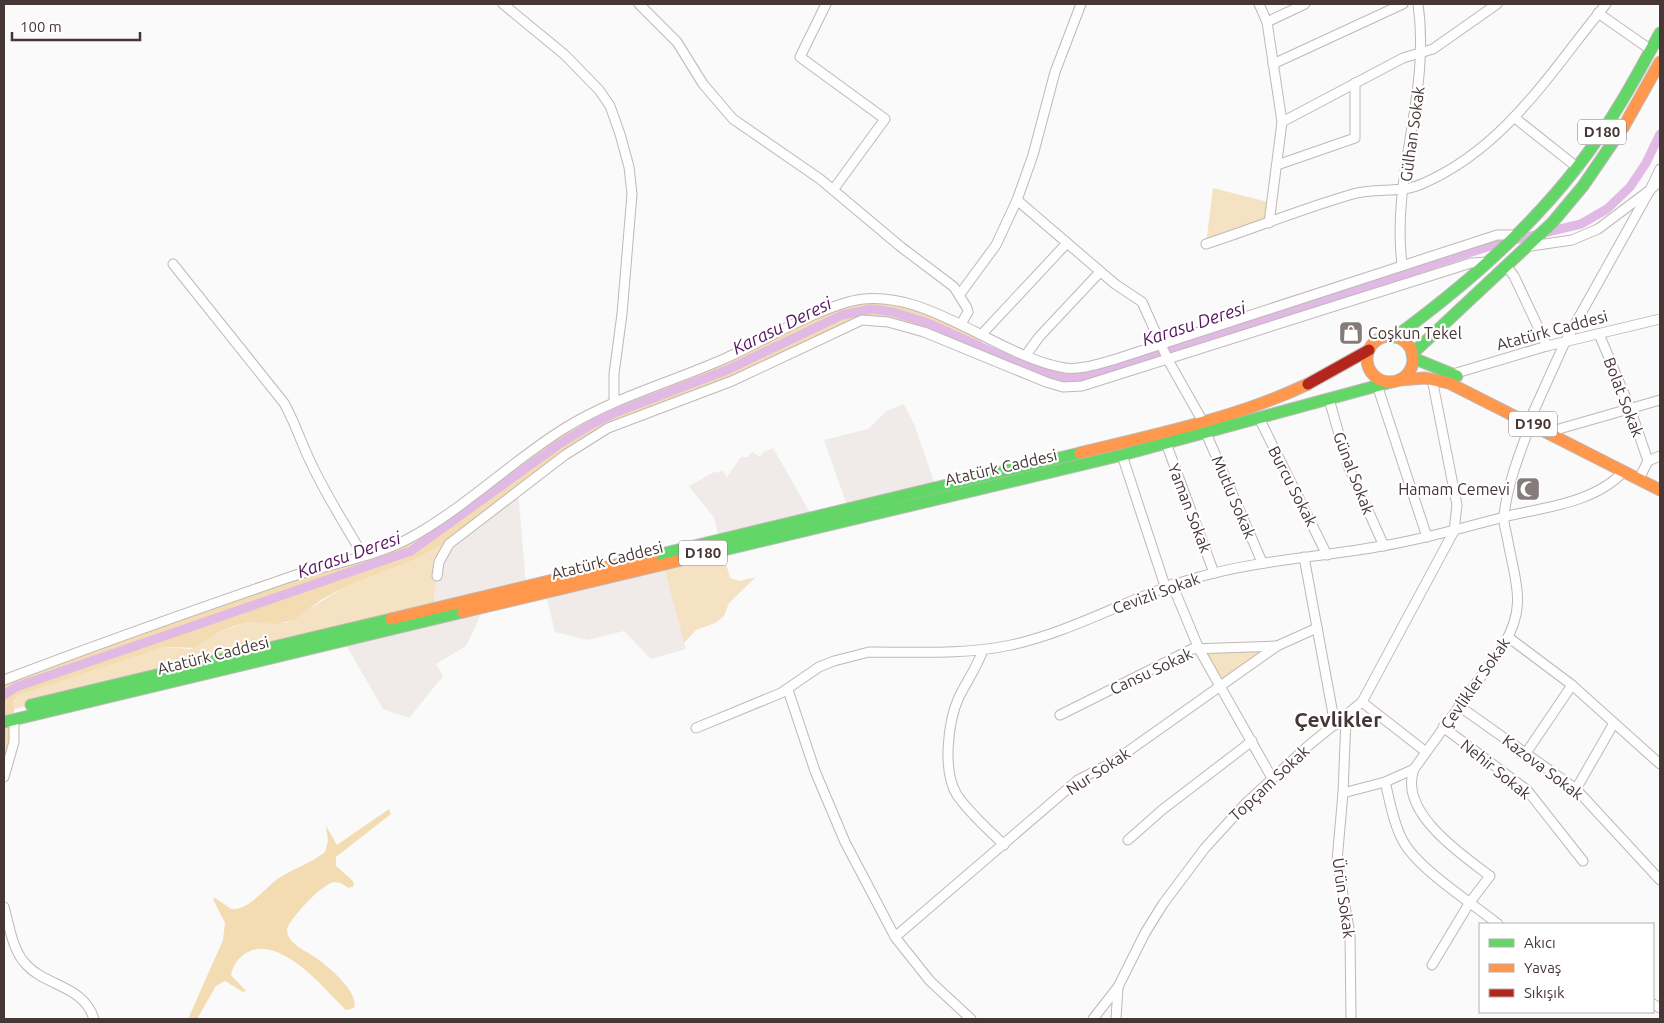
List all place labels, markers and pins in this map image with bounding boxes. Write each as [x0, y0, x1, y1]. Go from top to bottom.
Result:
shop icon: Coşkun Tekel [1338, 320, 1364, 346]
place label: Coşkun Tekel [1368, 324, 1462, 342]
mosque icon: Hamam Cemevi [1515, 476, 1541, 502]
place label: Hamam Cemevi [1398, 480, 1510, 498]

